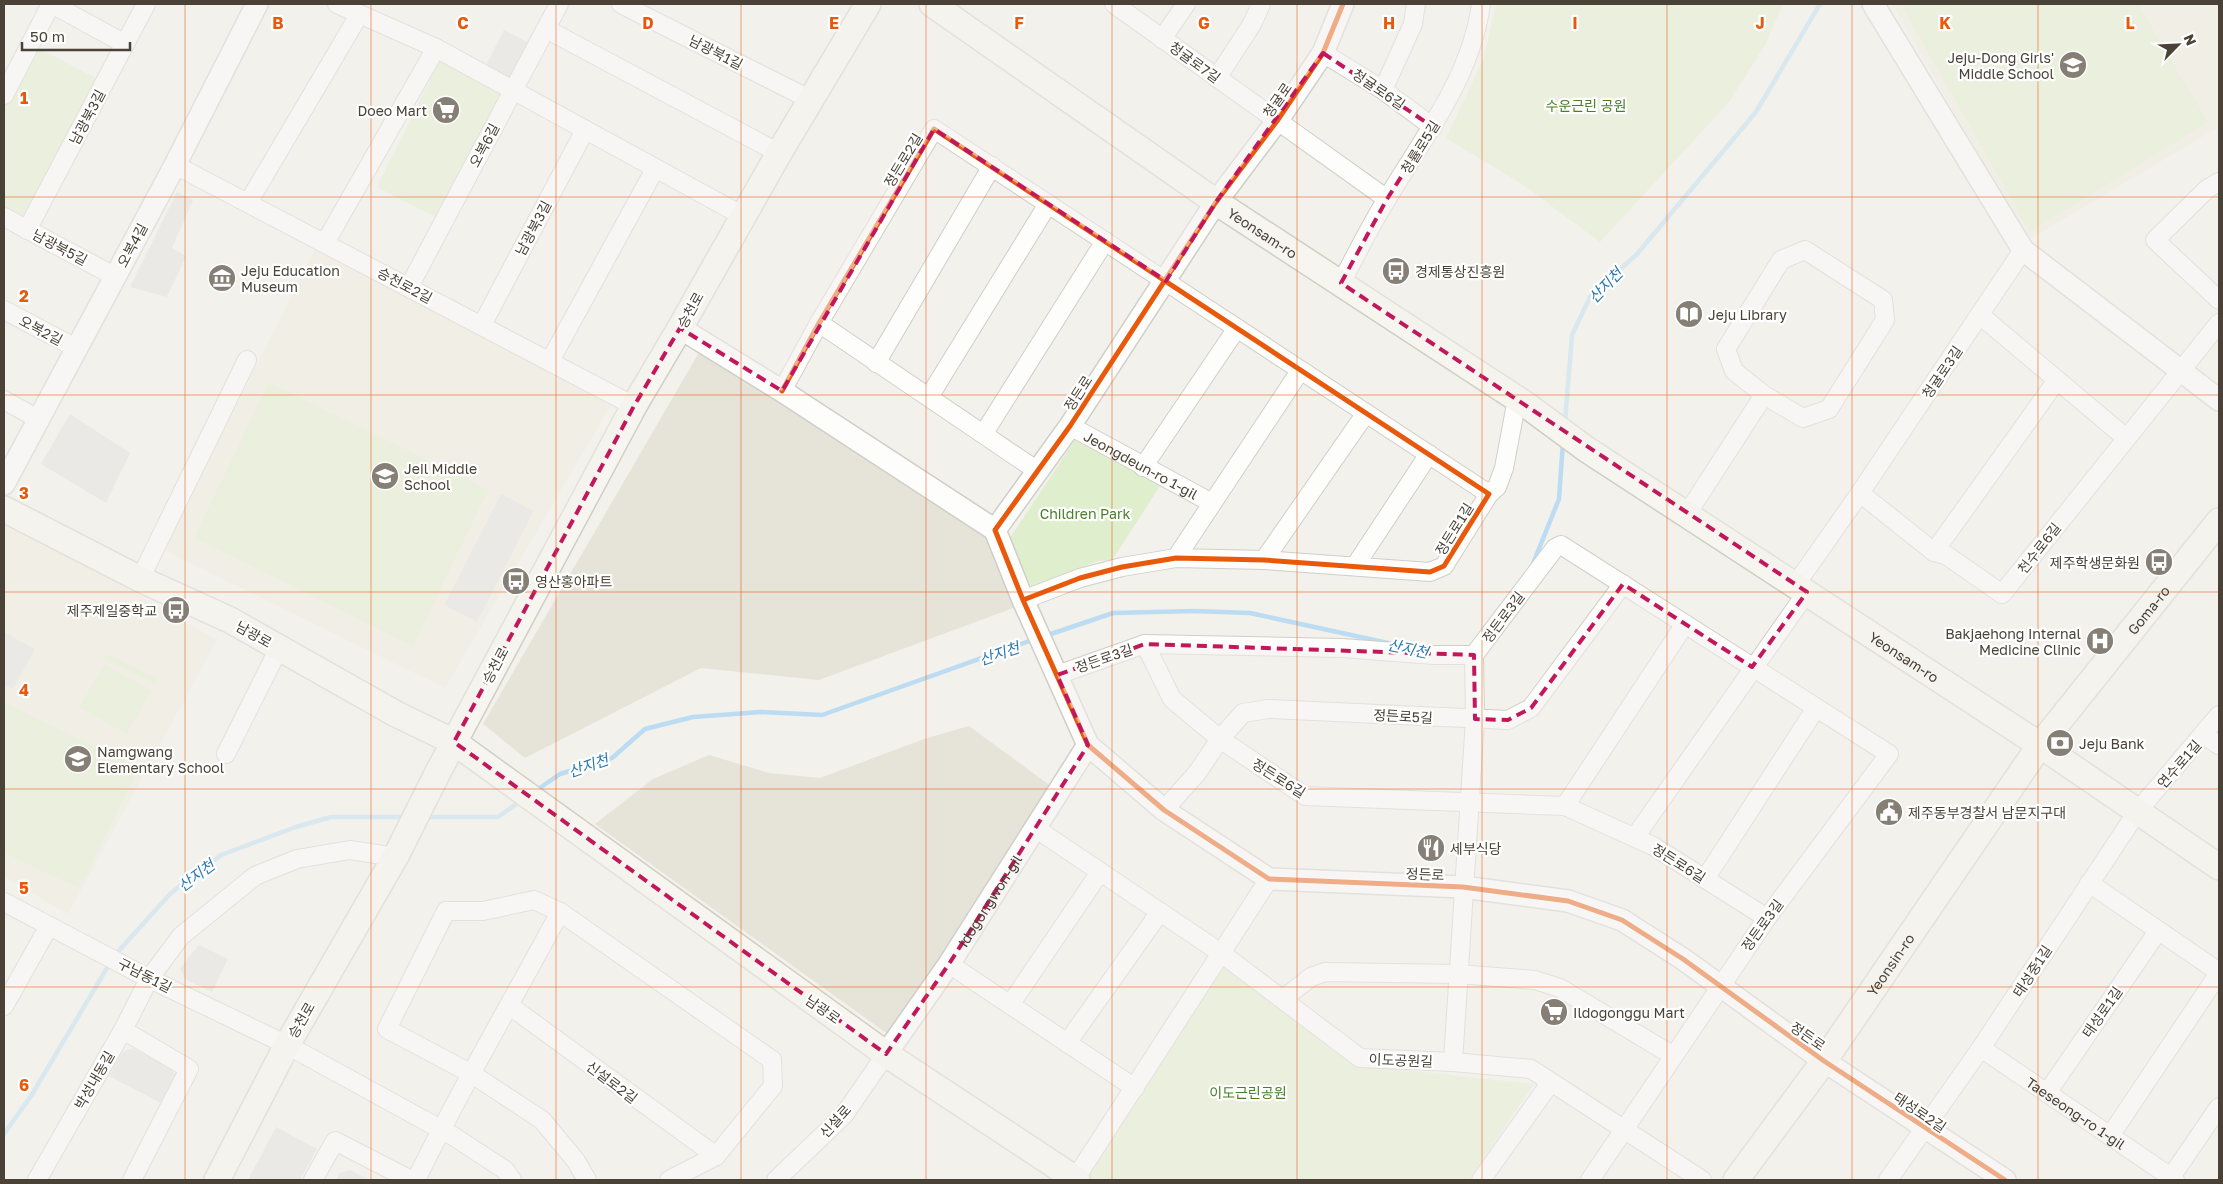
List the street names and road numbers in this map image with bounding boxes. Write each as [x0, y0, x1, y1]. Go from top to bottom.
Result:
street label: 남광북1길 [686, 31, 746, 73]
street label: 청귤로7길 [1166, 38, 1224, 86]
street label: 청귤로6길 [1349, 65, 1409, 113]
street label: 청귤로 [1259, 79, 1295, 121]
street label: 남광북3길 [65, 87, 109, 147]
street label: 청률로5길 [1397, 117, 1443, 177]
street label: 오복6길 [465, 120, 503, 170]
street label: 정든로2길 [880, 130, 926, 190]
street label: 남광북3길 [511, 198, 555, 258]
street label: Yeonsam-ro [1225, 204, 1301, 261]
street label: 오복4길 [113, 220, 151, 270]
street label: 남광북5길 [30, 225, 90, 269]
street label: 승천로2길 [375, 263, 435, 307]
street label: 승천로 [673, 289, 707, 331]
street label: 오복2길 [16, 312, 66, 348]
street label: 청귤로3길 [1918, 342, 1966, 402]
street label: 정든로 [1060, 372, 1096, 414]
street label: Jeongdeun-ro 1-gil [1081, 427, 1201, 502]
street label: 정든로1길 [1431, 500, 1477, 558]
street label: 천수로6길 [2014, 519, 2064, 577]
street label: Goma-ro [2124, 582, 2173, 638]
street label: 정든로3길 [1478, 588, 1528, 646]
street label: 남광로 [233, 617, 275, 651]
street label: Yeonsam-ro [1866, 628, 1942, 685]
street label: 정든로3길 [1073, 640, 1135, 676]
street label: 승천로 [478, 644, 512, 686]
street label: 정든로5길 [1373, 706, 1433, 726]
street label: 연수로1길 [2153, 736, 2205, 792]
street label: 정든로6길 [1249, 755, 1309, 801]
street label: 정든로6길 [1649, 840, 1709, 886]
street label: Idogongwon-gil [954, 851, 1025, 950]
street label: 정든로 [1405, 865, 1445, 883]
street label: 정든로3길 [1738, 896, 1786, 954]
street label: Yeonsin-ro [1863, 930, 1917, 999]
street label: 태성중1길 [2009, 942, 2055, 1000]
street label: 구남동1길 [115, 954, 175, 996]
street label: 태성로1길 [2078, 983, 2126, 1041]
street label: 남광로 [802, 991, 844, 1027]
street label: 승천로 [284, 999, 318, 1041]
street label: 정든로 [1787, 1018, 1829, 1054]
street label: 박성내동길 [71, 1048, 117, 1112]
street label: 이도공원길 [1369, 1050, 1433, 1070]
street label: 신설로2길 [583, 1057, 641, 1107]
street label: Taeseong-ro 1-gil [2023, 1073, 2129, 1152]
street label: 태성로2길 [1891, 1088, 1949, 1136]
street label: 신설로 [816, 1101, 854, 1141]

